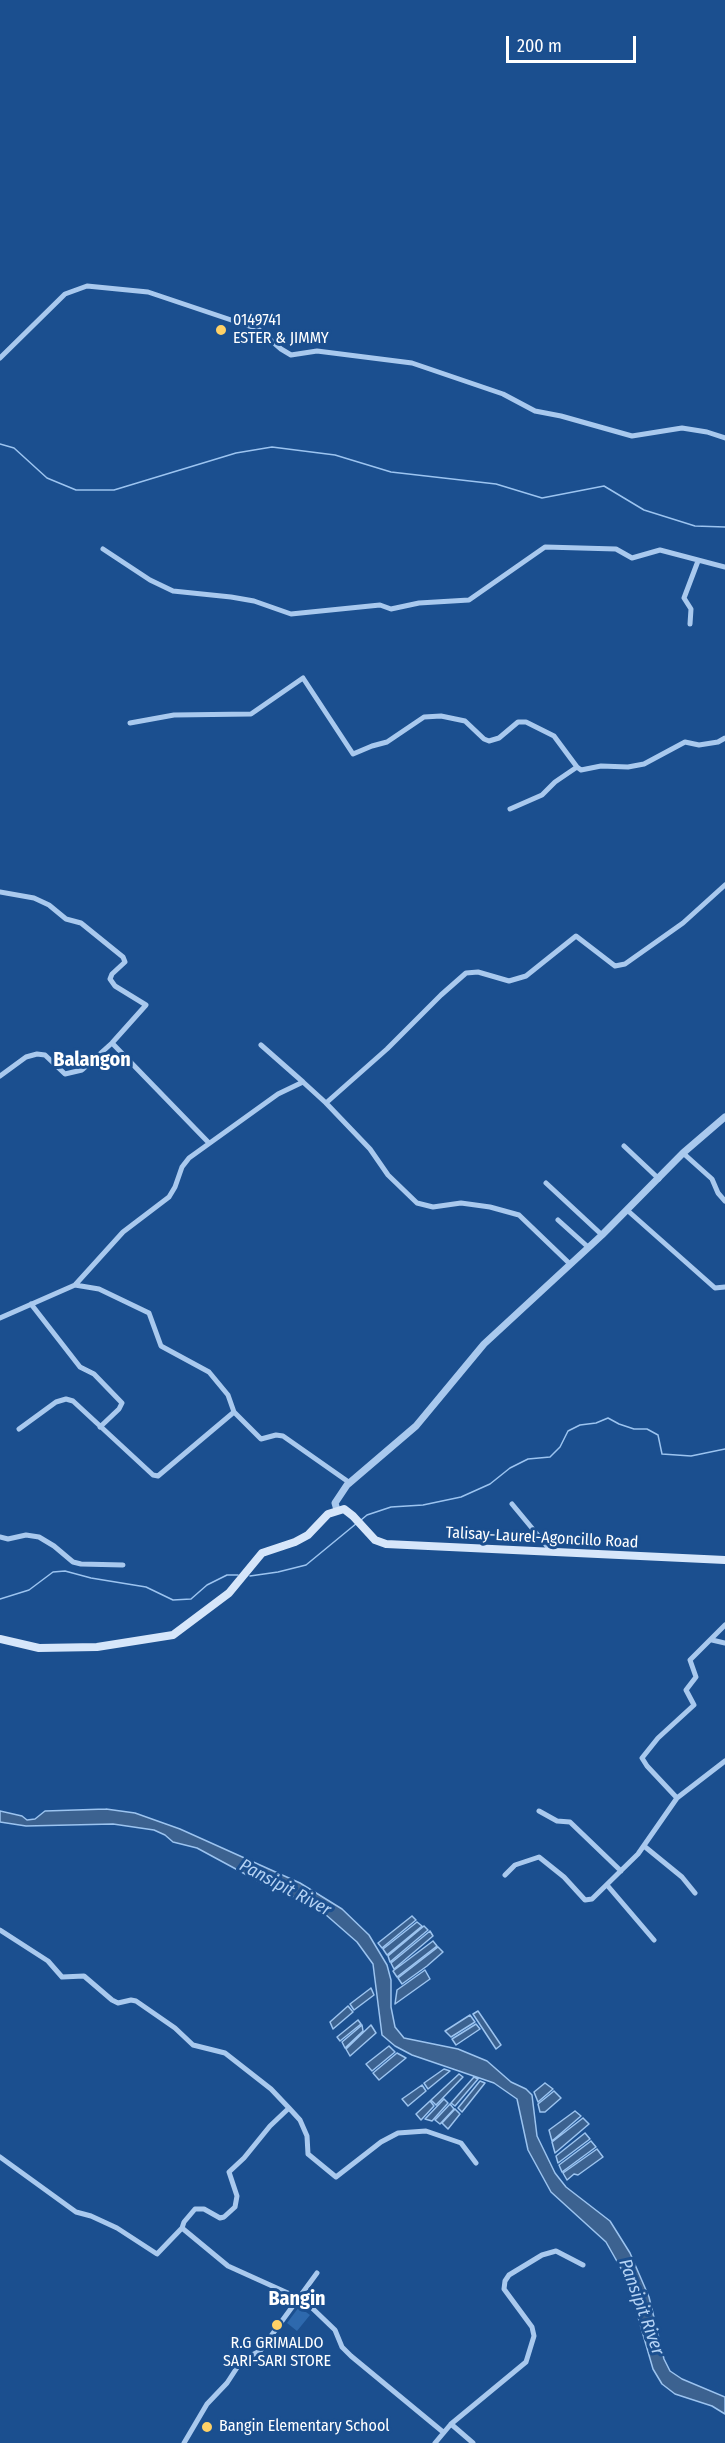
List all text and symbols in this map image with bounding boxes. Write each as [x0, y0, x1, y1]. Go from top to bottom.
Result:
scale bar [509, 24, 640, 62]
text: 200 m [517, 35, 562, 57]
place label: 0149741 ESTER & JIMMY [233, 311, 329, 349]
marker: 0149741 ESTER & JIMMY [214, 323, 228, 337]
district label: Balangon [53, 1048, 131, 1072]
street label: Talisay-Laurel-Agoncillo Road [445, 1523, 639, 1553]
water label: Pansipit River [236, 1855, 334, 1921]
water label: Pansipit River [614, 2256, 668, 2358]
district label: Bangin [268, 2287, 326, 2311]
marker: R.G GRIMALDO SARI-SARI STORE [270, 2318, 284, 2332]
place label: R.G GRIMALDO SARI-SARI STORE [223, 2334, 331, 2372]
place label: Bangin Elementary School [219, 2417, 390, 2437]
marker: Bangin Elementary School [200, 2420, 214, 2434]

